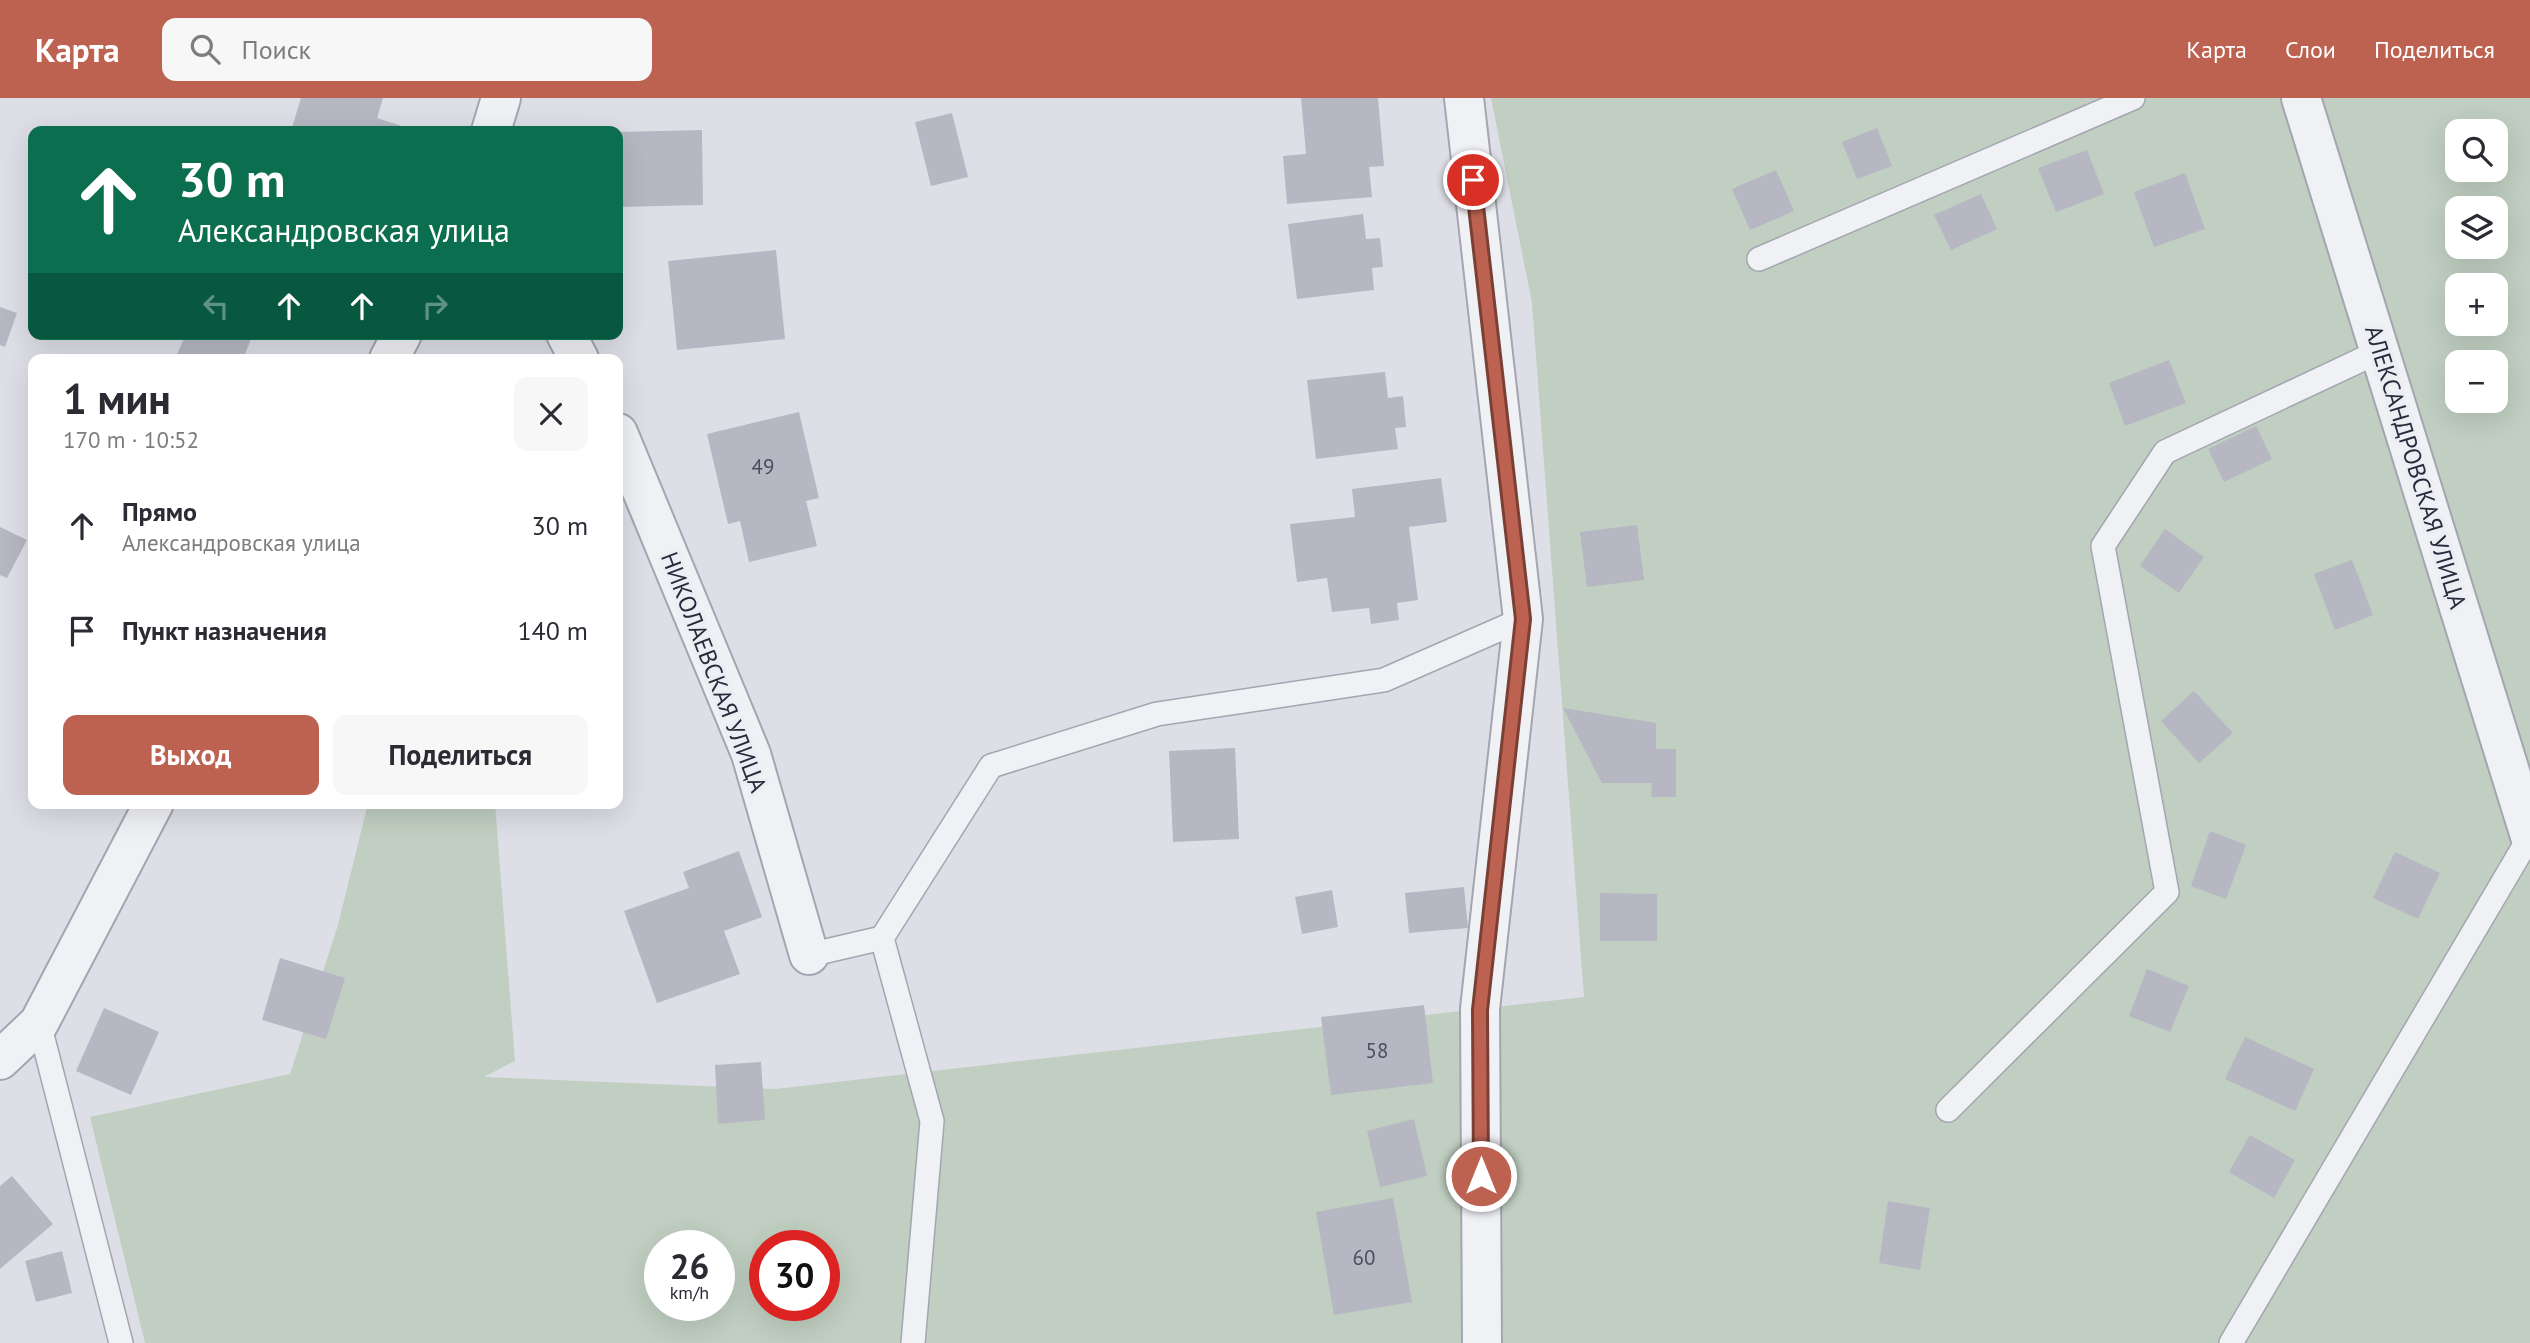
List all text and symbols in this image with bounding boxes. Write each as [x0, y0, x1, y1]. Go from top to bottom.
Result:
search box [162, 18, 652, 81]
text: Карта [35, 28, 120, 71]
icon: search [186, 30, 224, 68]
text: Поиск [242, 33, 311, 66]
text: Карта [2186, 34, 2247, 65]
text: Слои [2285, 34, 2336, 65]
text: Поделиться [2374, 34, 2495, 65]
map controls [2445, 119, 2508, 413]
button: search [2445, 119, 2508, 182]
text: 30 m [178, 147, 285, 211]
pin [1443, 150, 1503, 210]
icon: ahead [63, 154, 154, 245]
icon: arrive [1454, 161, 1492, 199]
button: layers [2445, 196, 2508, 259]
text: Александровская улица [178, 209, 510, 251]
button: + [2445, 273, 2508, 336]
icon: left [197, 287, 235, 325]
icon: ahead [270, 287, 308, 325]
icon: ahead [343, 287, 381, 325]
icon: right [416, 287, 454, 325]
street label: АЛЕКСАНДРОВСКАЯ УЛИЦА [2358, 322, 2474, 612]
button: − [2445, 350, 2508, 413]
text: 1 мин [63, 371, 171, 426]
button: close [514, 377, 588, 451]
text: 170 m · 10:52 [63, 425, 199, 454]
house number: 49 [752, 453, 774, 480]
text: Прямо [122, 495, 197, 528]
icon: ahead [63, 507, 101, 545]
text: 30 m [532, 509, 588, 542]
text: Александровская улица [122, 528, 361, 557]
street label: НИКОЛАЕВСКАЯ УЛИЦА [654, 547, 774, 797]
icon: arrive [63, 612, 101, 650]
text: Пункт назначения [122, 614, 327, 647]
text: 140 m [517, 614, 588, 647]
button: Выход [63, 715, 319, 795]
button: Поделиться [333, 715, 588, 795]
house number: 58 [1366, 1037, 1388, 1064]
position arrow [1444, 1139, 1518, 1213]
speed limit sign: 30 [749, 1230, 840, 1321]
text: 26 [670, 1243, 709, 1289]
house number: 60 [1353, 1244, 1375, 1271]
text: km/h [670, 1281, 709, 1304]

